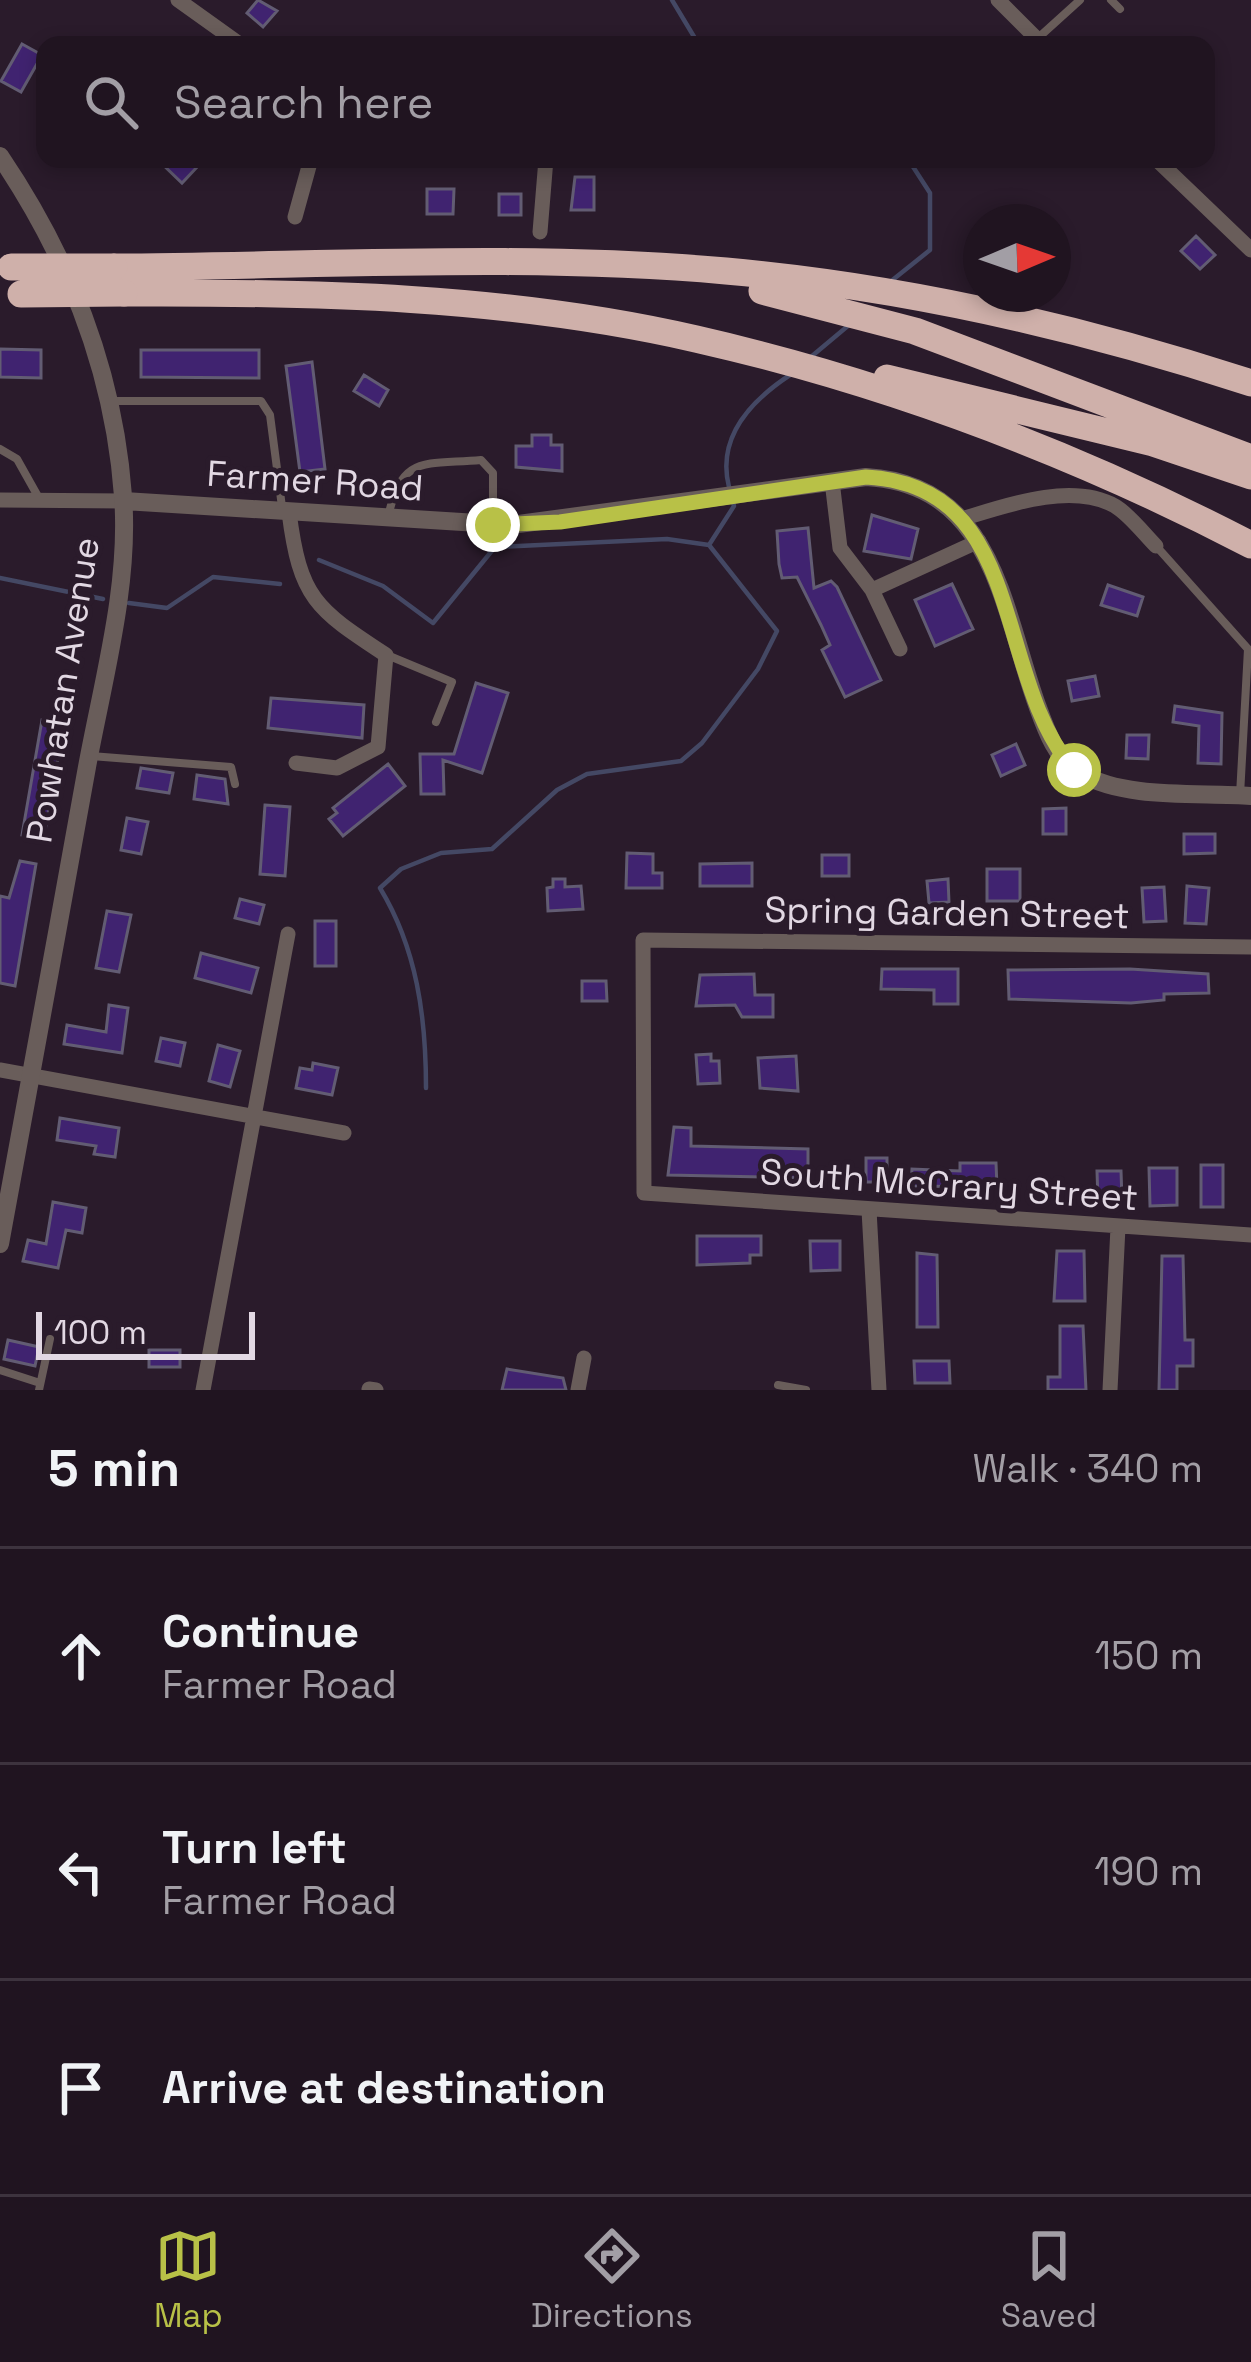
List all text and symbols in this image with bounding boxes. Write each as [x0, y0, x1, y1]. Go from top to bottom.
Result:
search box [36, 36, 1215, 168]
icon: search [78, 69, 144, 135]
text: Search here [174, 74, 433, 131]
north arrow [963, 204, 1071, 312]
street label: Farmer Road [205, 450, 425, 512]
route end [466, 498, 520, 552]
street label: Powhatan Avenue [16, 534, 110, 846]
route start [1047, 743, 1101, 797]
street label: Spring Garden Street [764, 887, 1130, 939]
street label: South McCrary Street [759, 1149, 1139, 1221]
scale bar [36, 1306, 255, 1359]
text: 100 m [54, 1312, 147, 1354]
text: 5 min [48, 1436, 180, 1501]
text: Walk · 340 m [972, 1444, 1203, 1493]
text: Continue [162, 1603, 359, 1660]
icon: ahead [48, 1623, 114, 1689]
text: 150 m [1095, 1631, 1203, 1680]
text: Farmer Road [162, 1660, 397, 1709]
text: Turn left [162, 1819, 347, 1876]
icon: left [48, 1839, 114, 1905]
text: 190 m [1094, 1847, 1203, 1896]
text: Farmer Road [162, 1876, 397, 1925]
icon: arrive [48, 2055, 114, 2121]
text: Arrive at destination [162, 2059, 606, 2116]
tab: Map [154, 2223, 223, 2337]
tab: Directions [531, 2223, 693, 2337]
tab: Saved [1001, 2223, 1097, 2337]

